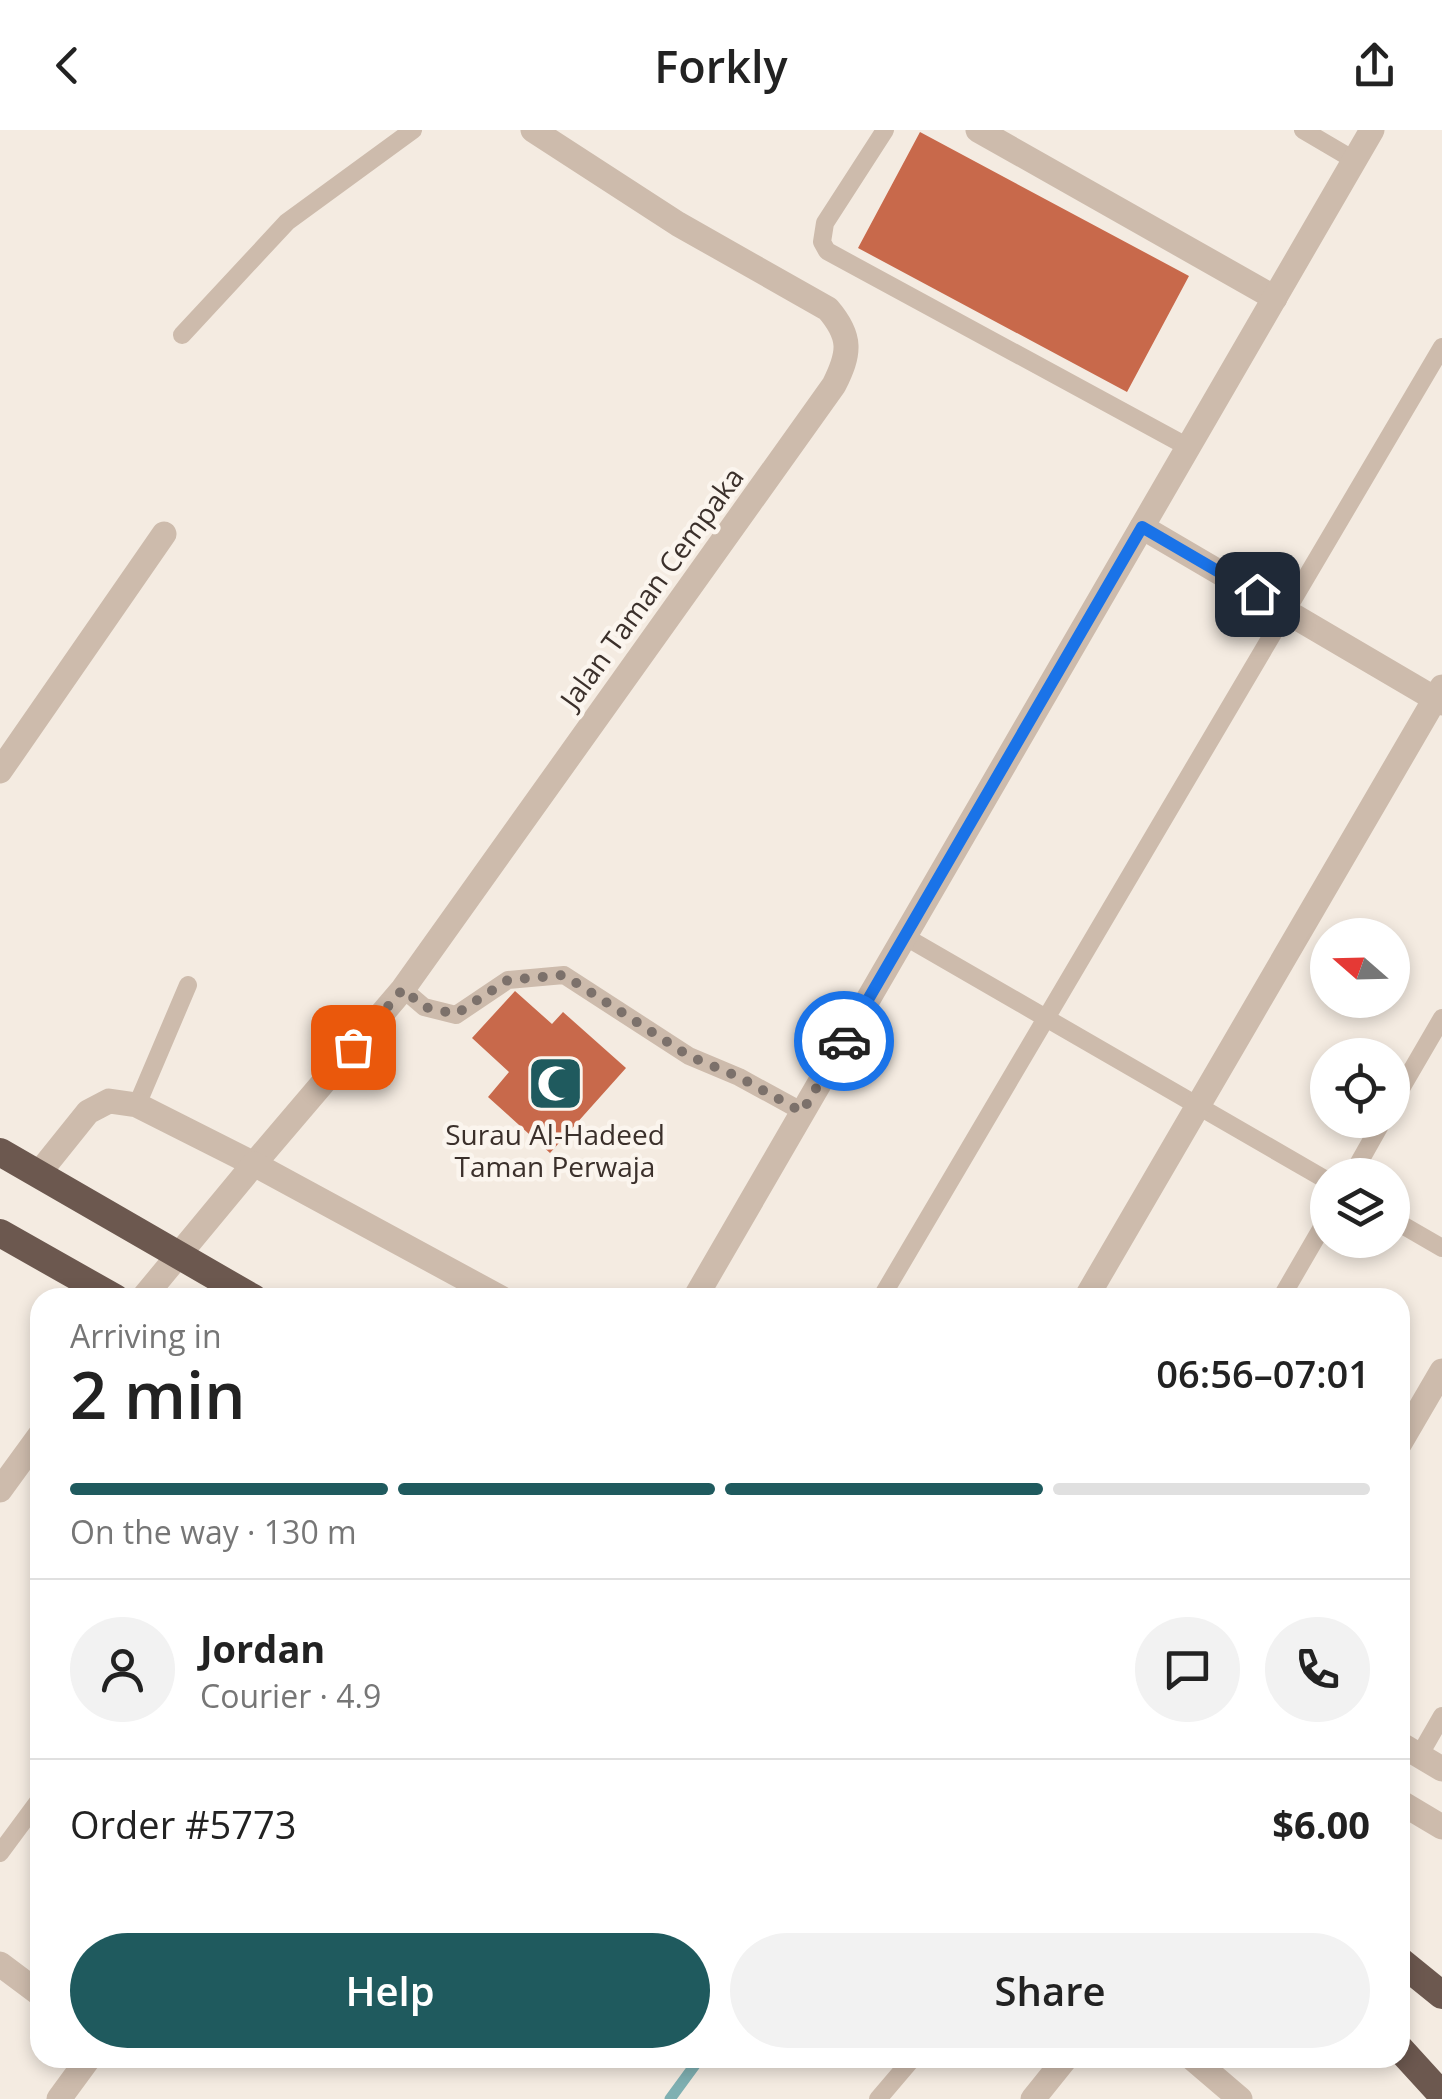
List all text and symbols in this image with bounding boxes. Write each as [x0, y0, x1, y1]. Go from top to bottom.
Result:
text: Forkly [654, 35, 788, 96]
icon: back [40, 38, 95, 93]
icon: share [1347, 38, 1402, 93]
street label: Jalan Taman Cempaka [549, 459, 752, 718]
pin [1215, 552, 1300, 637]
icon: home [1230, 567, 1285, 622]
north arrow [1310, 918, 1410, 1018]
map controls [1310, 918, 1410, 1258]
courier [794, 991, 894, 1091]
pin [311, 1005, 396, 1090]
icon: car [817, 1014, 872, 1069]
icon: bag [326, 1020, 381, 1075]
button: locate [1310, 1038, 1410, 1138]
mosque icon: Surau Al-Hadeed Taman Perwaja [525, 1054, 585, 1114]
place label: Surau Al-Hadeed Taman Perwaja [445, 1115, 665, 1185]
button: layers [1310, 1158, 1410, 1258]
text: Arriving in [70, 1314, 222, 1357]
text: 06:56–07:01 [1156, 1347, 1370, 1399]
text: 2 min [70, 1350, 245, 1438]
text: On the way · 130 m [70, 1510, 357, 1553]
button: person [70, 1617, 175, 1722]
button: chat [1135, 1617, 1240, 1722]
button: phone [1265, 1617, 1370, 1722]
text: Jordan [200, 1622, 325, 1674]
text: Courier · 4.9 [200, 1674, 381, 1717]
text: Order #5773 [70, 1798, 297, 1850]
text: $6.00 [1272, 1798, 1370, 1850]
button: Help [70, 1933, 710, 2048]
button: Share [730, 1933, 1370, 2048]

